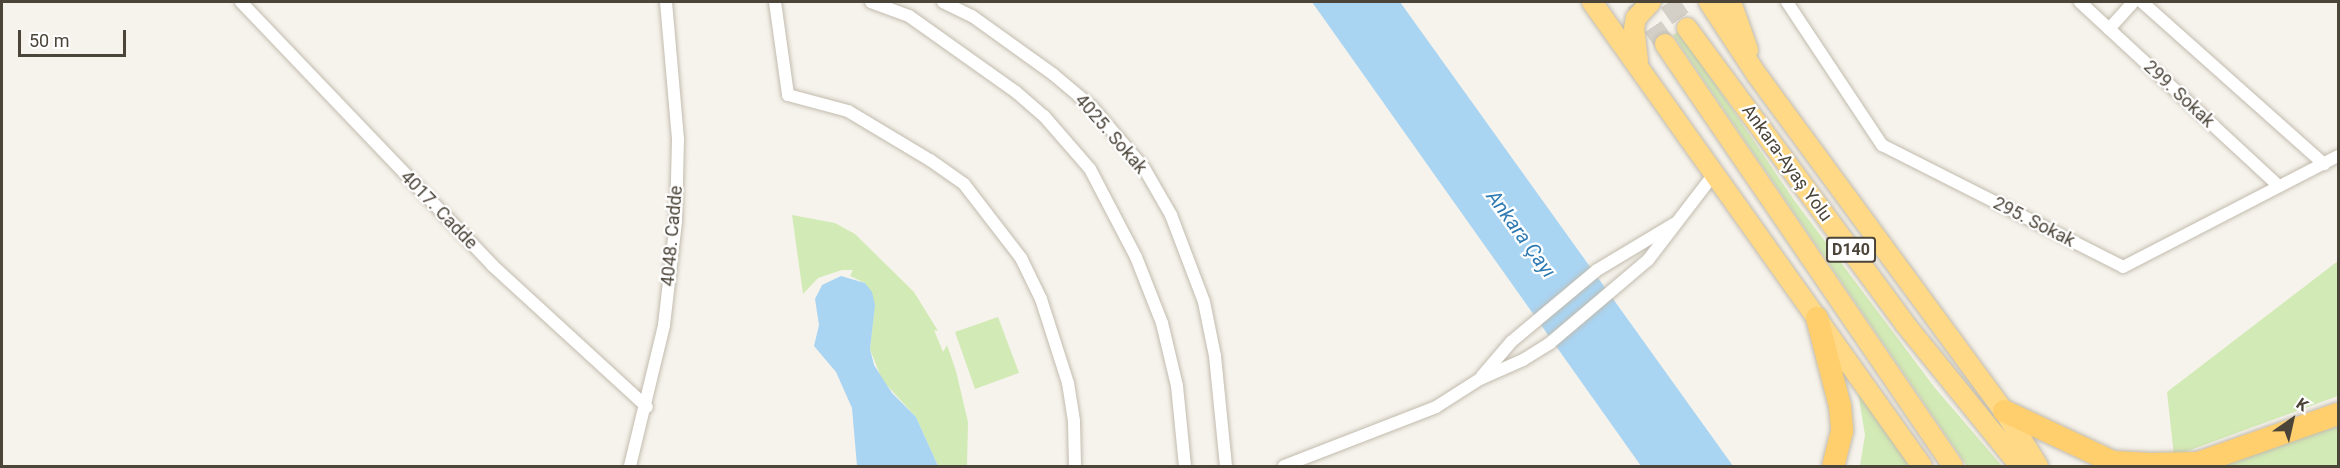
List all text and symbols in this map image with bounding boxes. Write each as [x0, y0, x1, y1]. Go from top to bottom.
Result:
scale bar [21, 18, 129, 56]
text: 50 m [29, 30, 69, 51]
street label: 299. Sokak [2139, 56, 2219, 132]
street label: 4025. Sokak [1070, 90, 1152, 178]
street label: Ankara-Ayaş Yolu [1737, 100, 1837, 226]
street label: 4017. Cadde [396, 166, 482, 254]
street label: 4048. Cadde [657, 185, 687, 287]
water label: Ankara Çayı [1481, 186, 1561, 282]
street label: 295. Sokak [1990, 192, 2078, 252]
road number: D140 [1826, 237, 1876, 263]
north arrow [2262, 390, 2322, 450]
text: K [2293, 394, 2312, 415]

